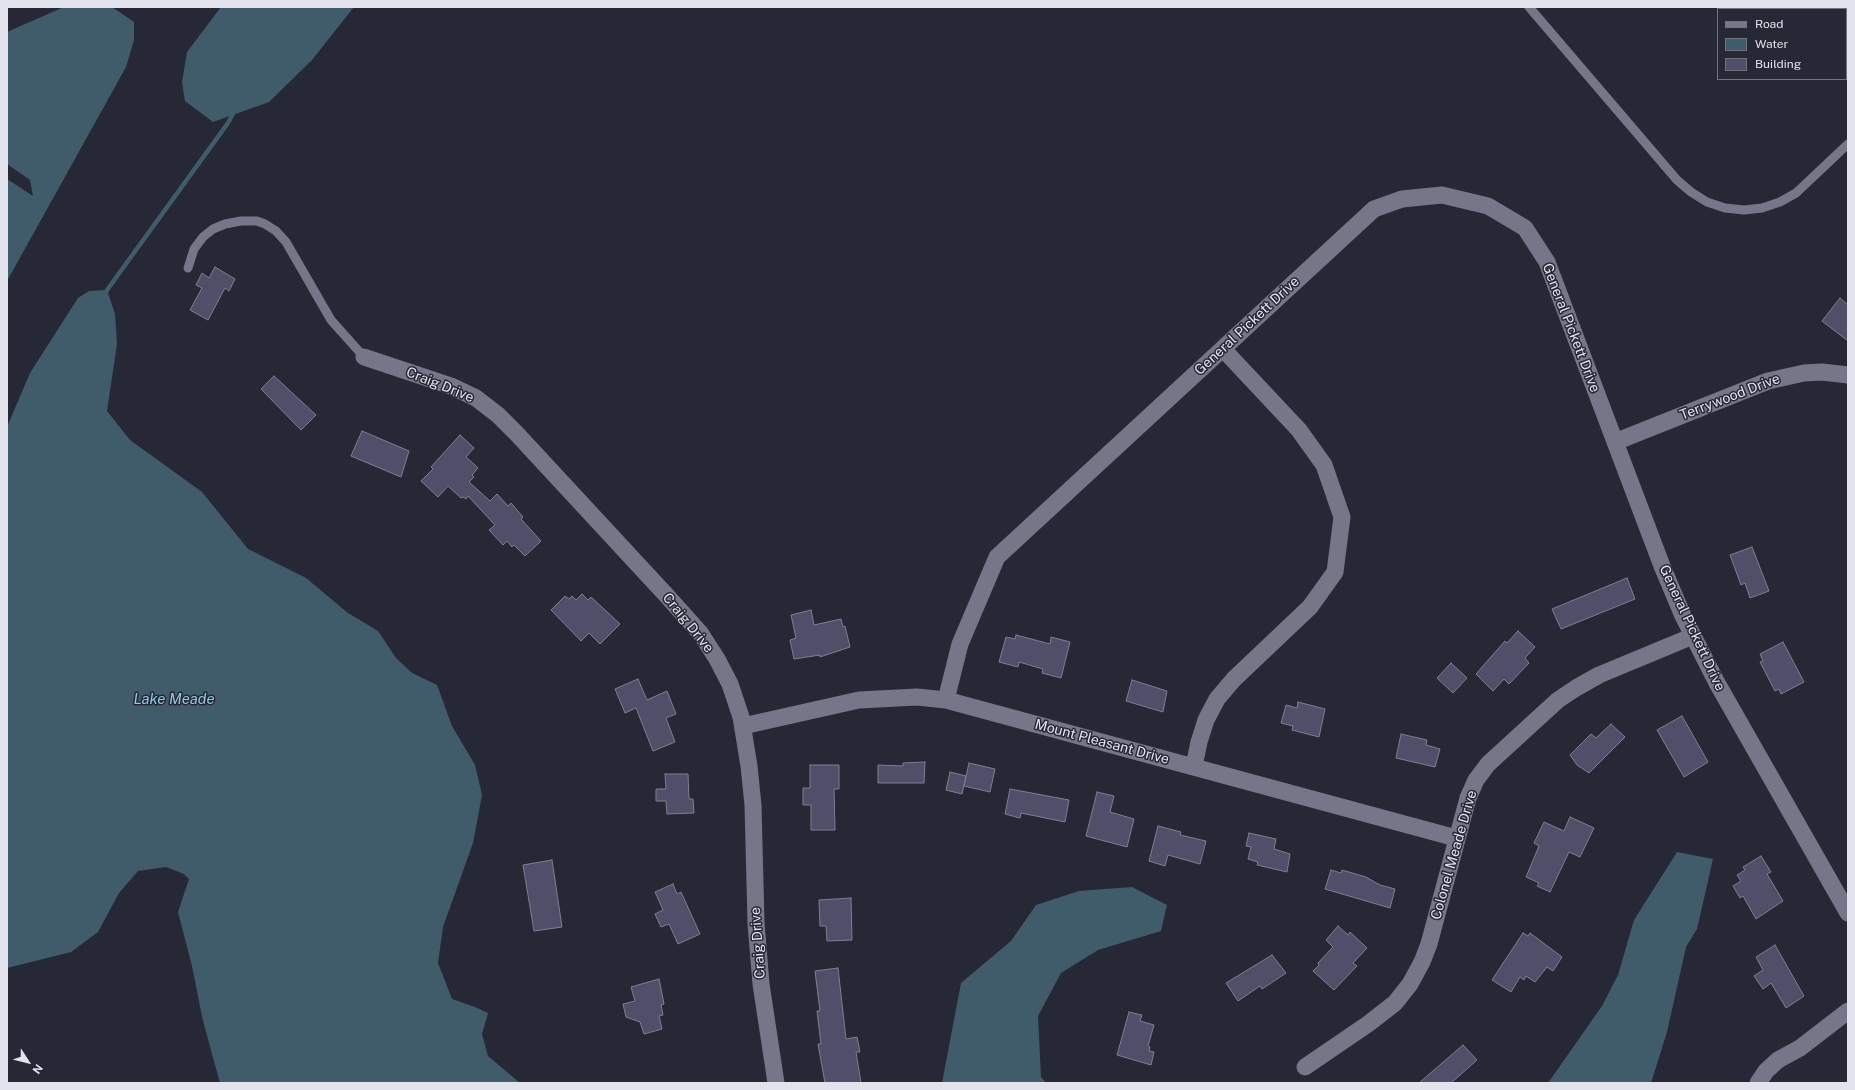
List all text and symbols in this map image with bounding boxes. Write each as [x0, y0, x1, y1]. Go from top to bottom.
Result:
legend [1717, 8, 1847, 80]
text: Road [1755, 17, 1783, 31]
text: Water [1755, 37, 1788, 51]
text: Building [1755, 57, 1801, 71]
street label: General Pickett Drive [1539, 261, 1603, 395]
street label: General Pickett Drive [1191, 273, 1303, 379]
street label: Craig Drive [404, 364, 476, 406]
street label: Terrywood Drive [1678, 370, 1782, 424]
street label: General Pickett Drive [1655, 562, 1729, 694]
street label: Craig Drive [659, 590, 717, 656]
water label: Lake Meade [133, 690, 215, 708]
street label: Mount Pleasant Drive [1033, 716, 1171, 768]
street label: Colonel Meade Drive [1427, 788, 1481, 922]
street label: Craig Drive [747, 907, 769, 979]
north arrow [8, 1042, 48, 1082]
text: N [30, 1062, 45, 1076]

